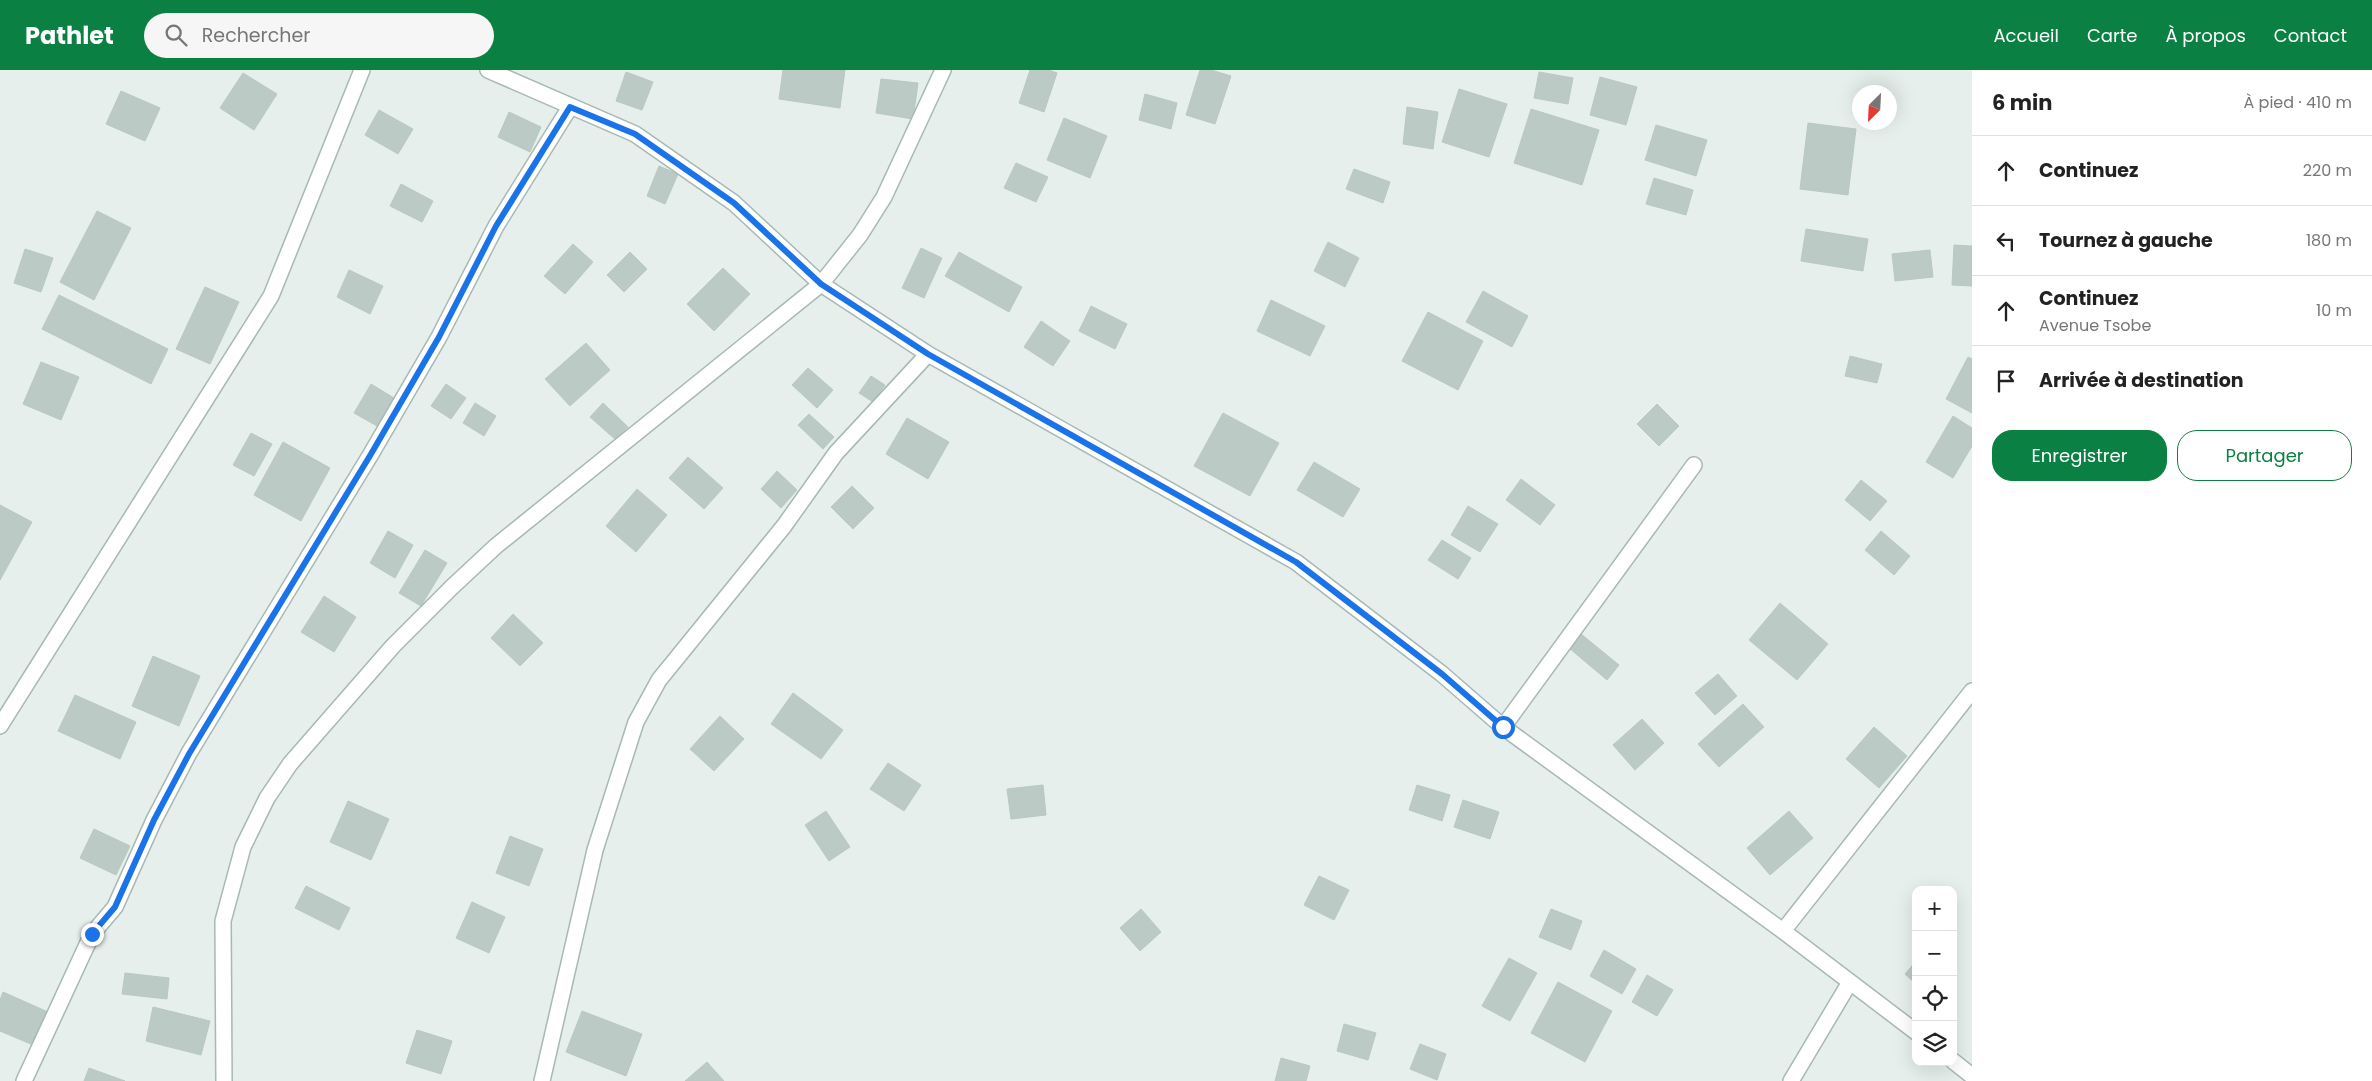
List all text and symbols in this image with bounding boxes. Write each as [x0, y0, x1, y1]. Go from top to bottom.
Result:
search box [144, 13, 494, 58]
text: Pathlet [25, 19, 114, 52]
icon: search [162, 21, 190, 49]
text: Rechercher [202, 22, 310, 49]
text: Accueil [1993, 23, 2059, 48]
text: Carte [2087, 23, 2137, 48]
text: À propos [2165, 23, 2246, 48]
text: Contact [2274, 23, 2347, 48]
north arrow [1852, 85, 1897, 130]
text: 6 min [1992, 88, 2052, 117]
text: À pied · 410 m [2244, 91, 2352, 114]
icon: ahead [1992, 157, 2020, 185]
text: Continuez [2039, 157, 2138, 184]
text: 220 m [2303, 159, 2352, 182]
icon: left [1992, 227, 2020, 255]
text: Tournez à gauche [2039, 227, 2213, 254]
text: 180 m [2306, 229, 2352, 252]
text: Continuez [2039, 285, 2138, 312]
icon: ahead [1992, 297, 2020, 325]
text: 10 m [2316, 299, 2352, 322]
text: Avenue Tsobe [2039, 314, 2151, 337]
icon: arrive [1992, 367, 2020, 395]
text: Arrivée à destination [2039, 367, 2244, 394]
button: Enregistrer [1992, 430, 2167, 481]
button: Partager [2177, 430, 2352, 481]
route start [1492, 716, 1515, 739]
map controls [1912, 886, 1957, 1066]
button: + [1912, 886, 1957, 931]
route end [81, 923, 104, 946]
button: − [1912, 931, 1957, 976]
button: locate [1912, 976, 1957, 1021]
button: layers [1912, 1021, 1957, 1066]

